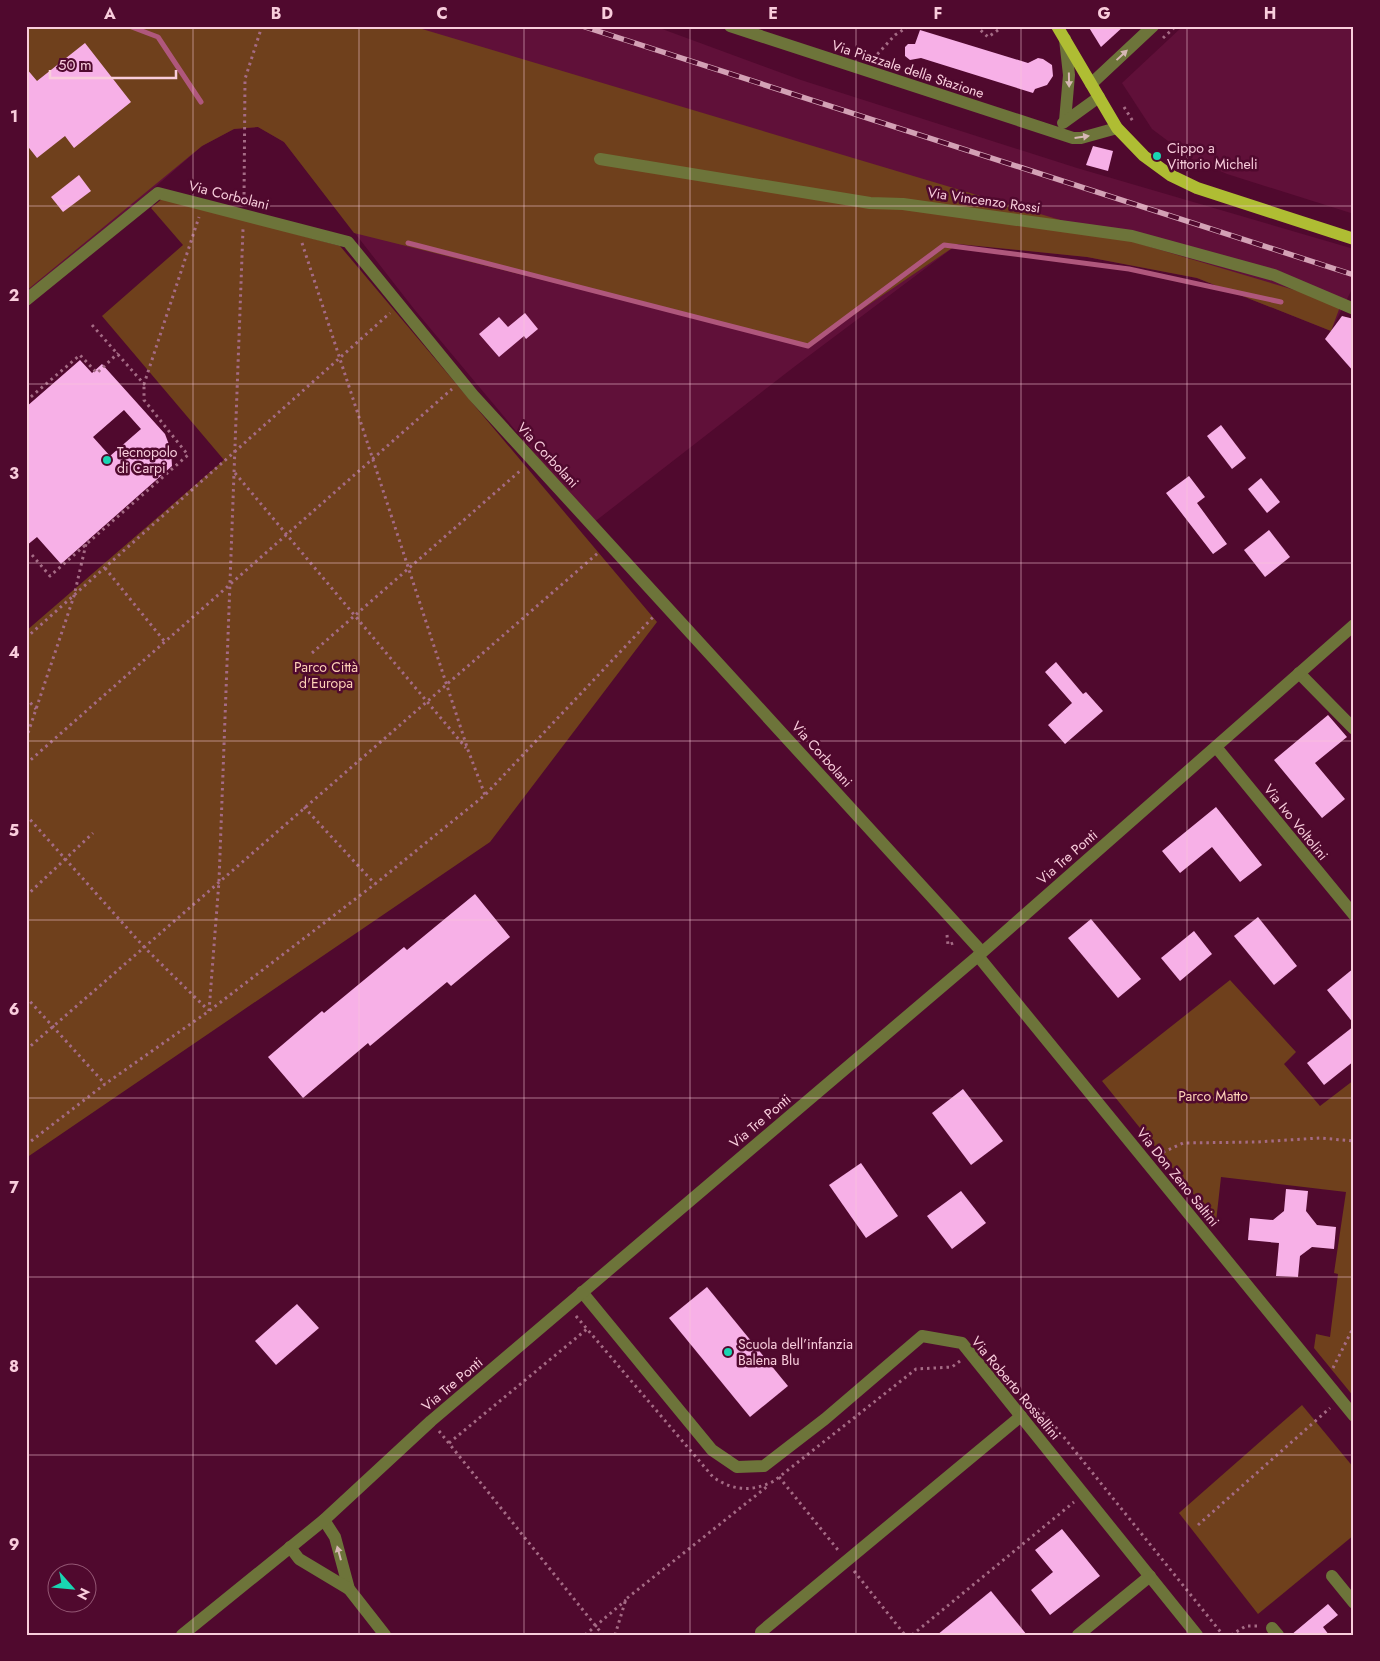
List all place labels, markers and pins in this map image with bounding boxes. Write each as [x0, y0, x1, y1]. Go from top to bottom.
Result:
place label: Cippo a Vittorio Micheli [1167, 138, 1258, 174]
marker: Cippo a Vittorio Micheli [1151, 150, 1163, 162]
place label: Tecnopolo di Carpi [117, 442, 178, 478]
marker: Tecnopolo di Carpi [101, 454, 113, 466]
place label: Scuola dell’infanzia Balena Blu [738, 1334, 853, 1370]
marker: Scuola dell’infanzia Balena Blu [722, 1346, 734, 1358]

